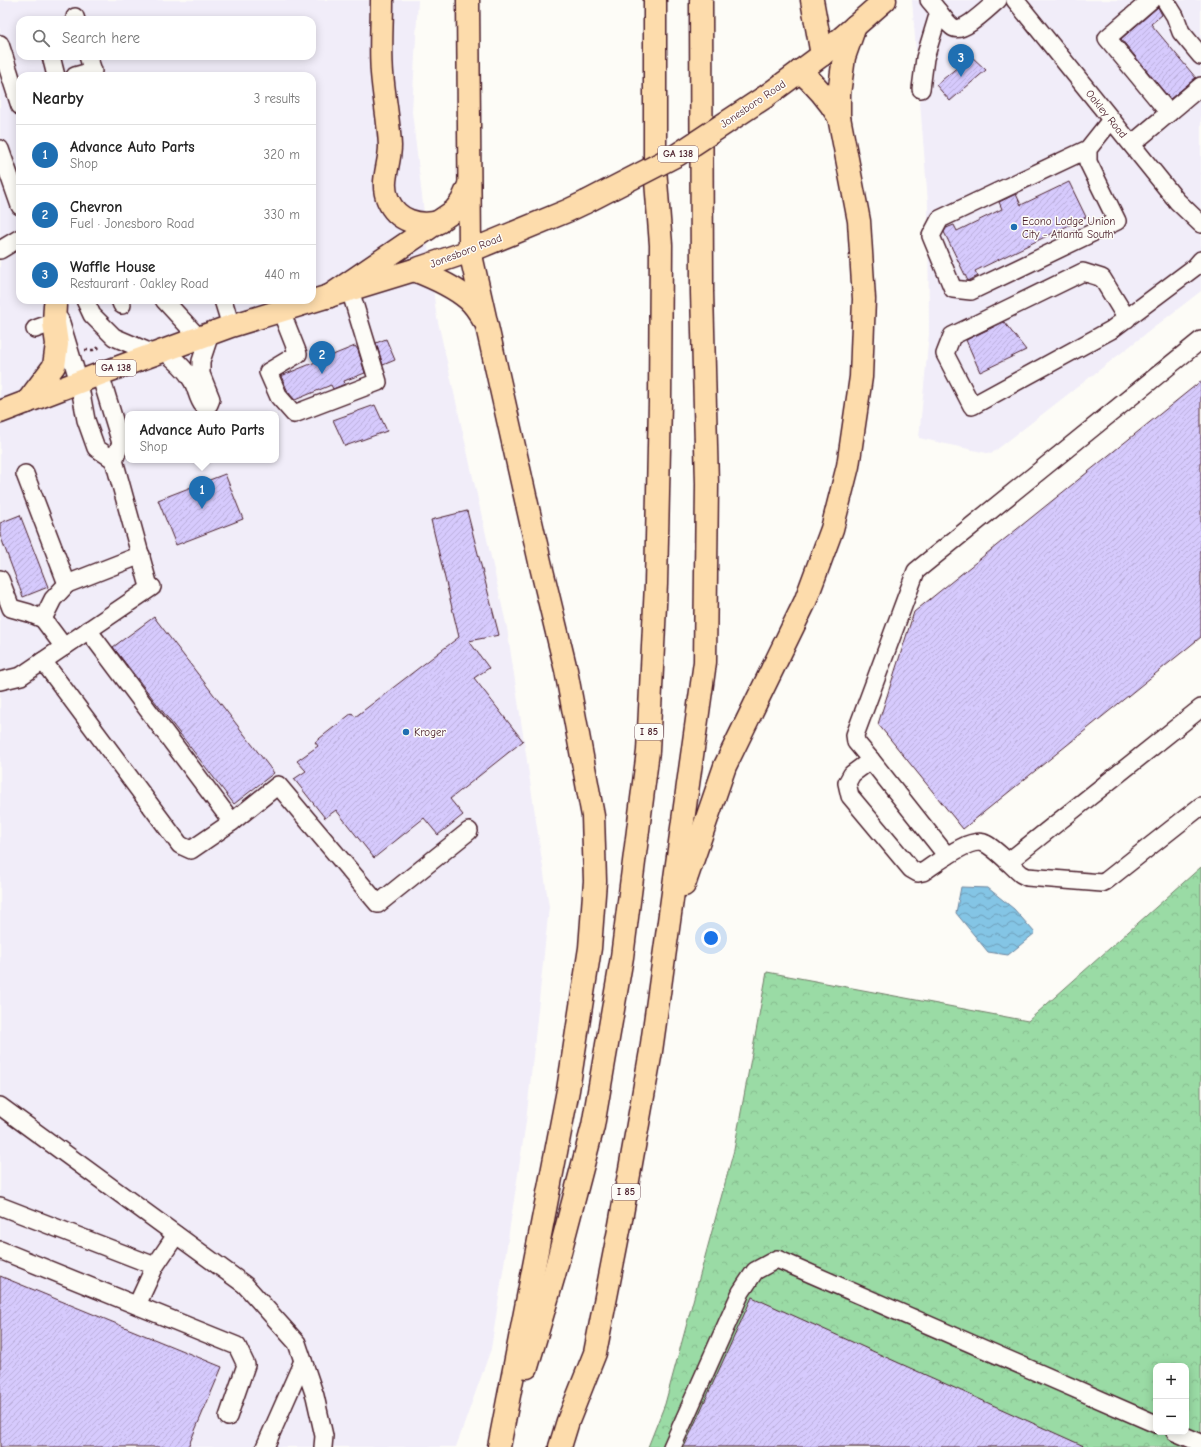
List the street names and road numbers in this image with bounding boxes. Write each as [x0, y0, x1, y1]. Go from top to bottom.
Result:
street label: Jonesboro Road [718, 77, 788, 131]
street label: Oakley Road [1083, 87, 1130, 141]
road number: GA 138 [658, 146, 698, 162]
street label: Jonesboro Road [428, 231, 504, 271]
road number: GA 138 [96, 360, 136, 376]
road number: I 85 [635, 724, 663, 740]
road number: I 85 [612, 1184, 640, 1200]

